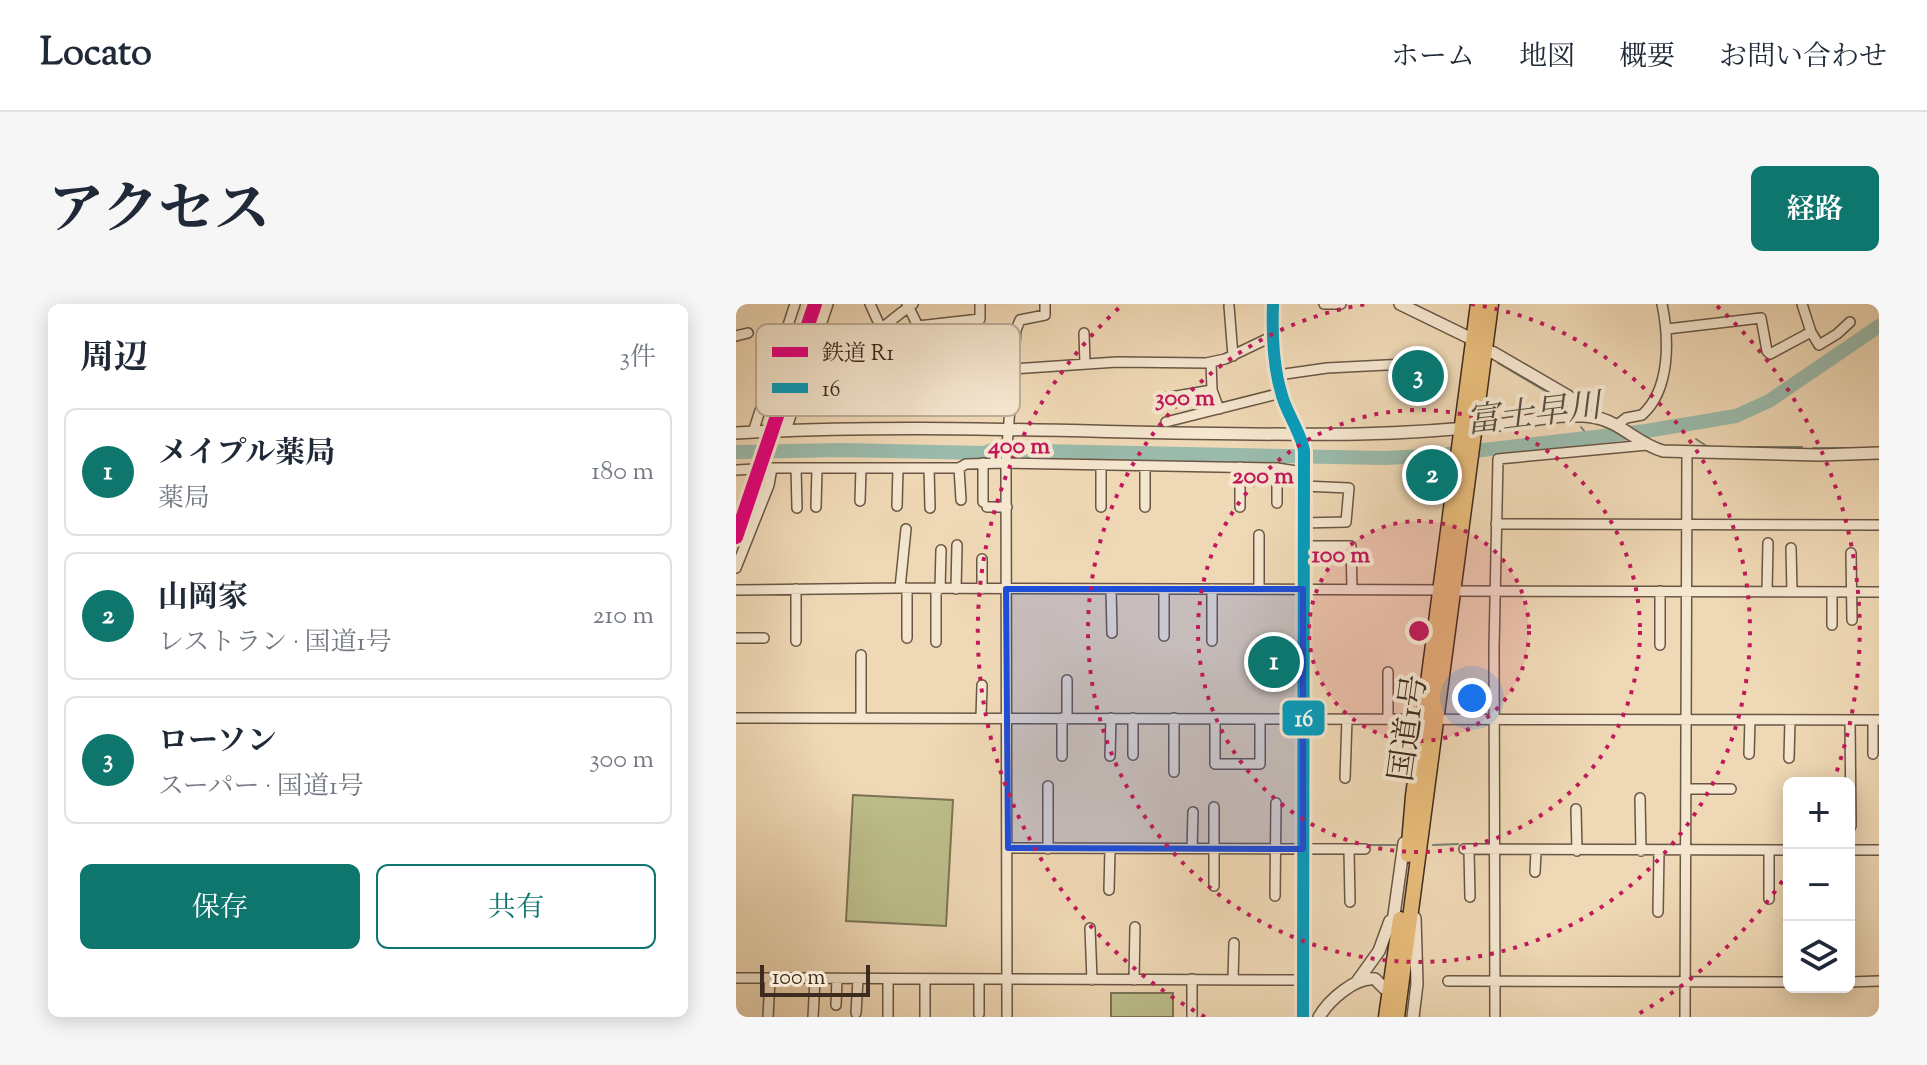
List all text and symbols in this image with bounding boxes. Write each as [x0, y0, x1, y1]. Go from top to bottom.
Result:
text: Locato [40, 28, 152, 82]
text: ホーム [1391, 38, 1475, 78]
text: 地図 [1519, 38, 1575, 78]
text: 概要 [1619, 38, 1675, 78]
text: お問い合わせ [1719, 38, 1887, 78]
button: 経路 [1751, 166, 1879, 251]
text: アクセス [48, 173, 270, 254]
legend [756, 324, 1020, 416]
text: 周辺 [80, 335, 148, 384]
text: 鉄道 R1 [822, 339, 894, 371]
text: 3件 [619, 340, 656, 377]
pin: 3 [1392, 346, 1444, 406]
text: 16 [822, 375, 840, 407]
text: 300 m [1155, 382, 1215, 416]
water label: 富士早川 [1463, 382, 1608, 448]
text: 400 m [987, 430, 1050, 464]
text: メイプル薬局 [158, 433, 335, 476]
pin: 2 [1406, 445, 1458, 505]
text: 1 [104, 454, 112, 491]
text: 180 m [591, 454, 654, 491]
text: 200 m [1232, 460, 1294, 494]
text: 薬局 [158, 481, 210, 518]
text: 100 m [1312, 539, 1370, 573]
text: 山岡家 [158, 577, 248, 620]
text: 2 [102, 598, 114, 635]
text: 210 m [592, 598, 654, 635]
centre of rings [1405, 617, 1433, 645]
text: レストラン · 国道1号 [158, 625, 392, 662]
pin: 1 [1248, 632, 1300, 692]
street label: 国道1号 [1380, 672, 1440, 785]
your location [1452, 678, 1492, 718]
line badge: 16 [1281, 699, 1326, 737]
text: 16 [1295, 705, 1313, 737]
text: ローソン [158, 721, 277, 764]
text: 3 [103, 742, 113, 779]
text: 300 m [589, 742, 654, 779]
text: スーパー · 国道1号 [158, 769, 364, 806]
map controls [1783, 777, 1855, 993]
button: + [1783, 777, 1855, 849]
button: − [1783, 849, 1855, 921]
button: 保存 [80, 864, 360, 949]
button: 共有 [376, 864, 656, 949]
button: layers [1783, 921, 1855, 993]
scale bar [760, 961, 870, 997]
text: 100 m [772, 963, 825, 995]

